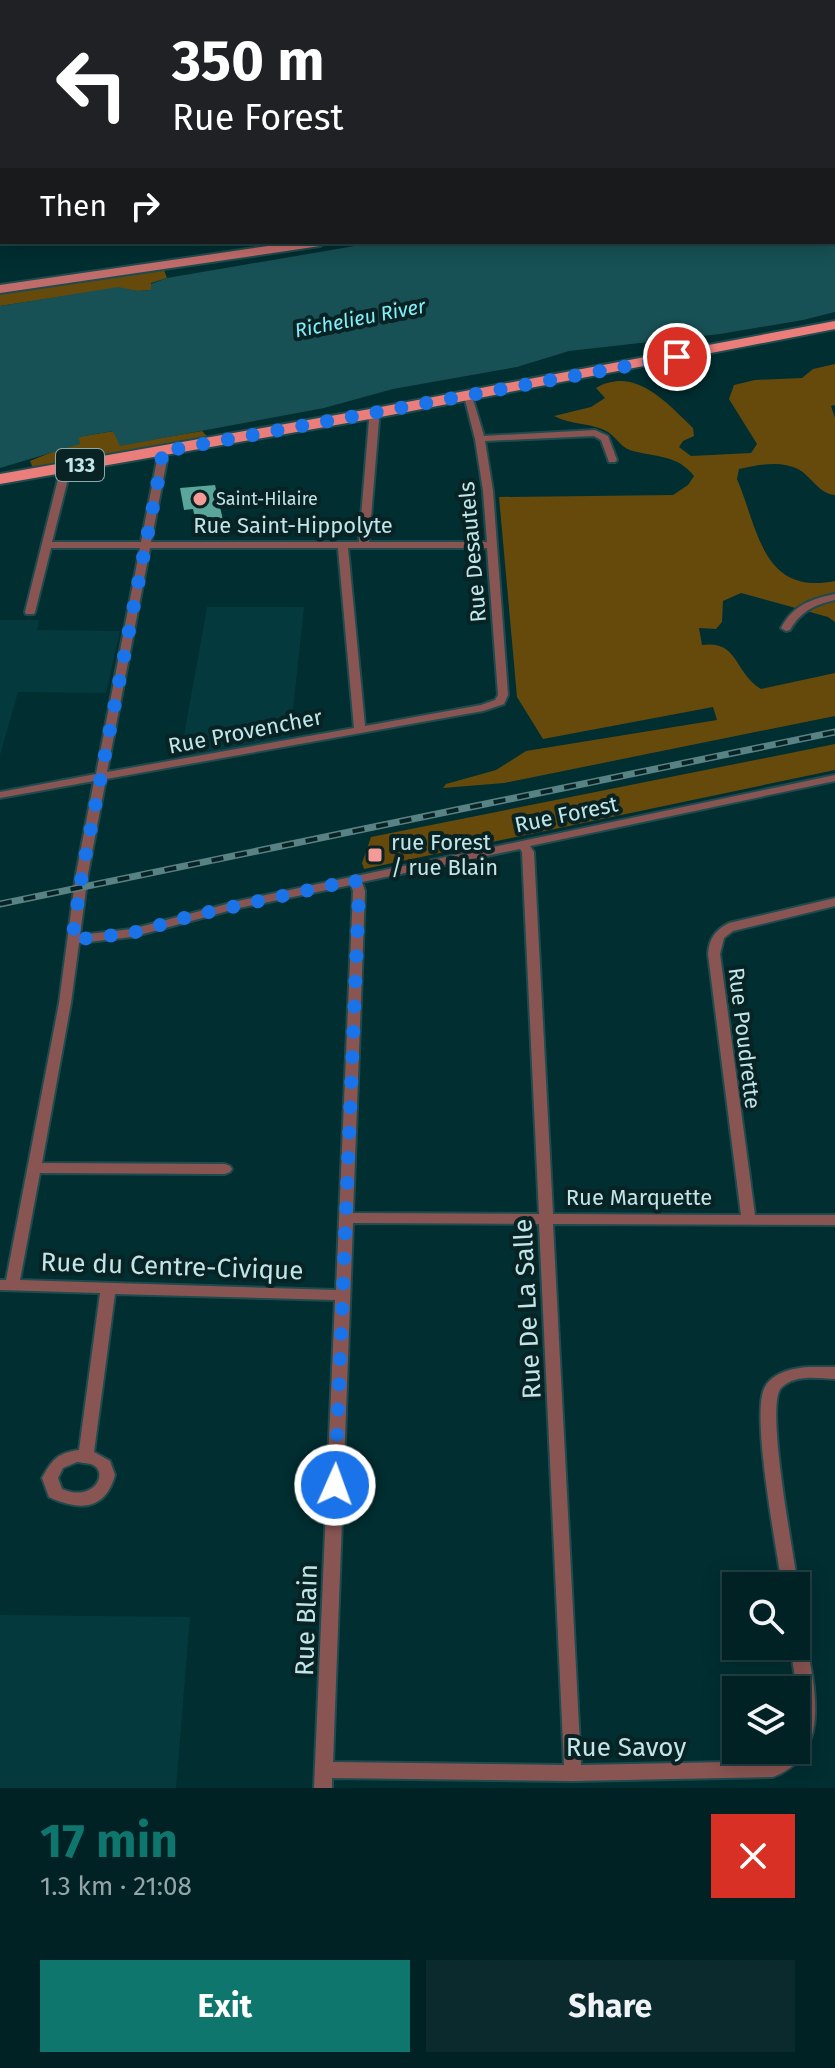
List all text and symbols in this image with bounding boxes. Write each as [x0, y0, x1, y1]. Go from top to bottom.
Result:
text: 350 m [172, 28, 325, 95]
icon: left [40, 32, 144, 136]
text: Rue Forest [172, 96, 344, 140]
icon: right [123, 184, 167, 228]
text: Then [40, 188, 107, 224]
water label: Richelieu River [293, 293, 429, 342]
pin [643, 323, 711, 391]
icon: arrive [655, 335, 699, 379]
road number: 133 [56, 449, 104, 481]
street label: Rue Desautels [453, 480, 492, 623]
place label: Saint-Hilaire [216, 488, 318, 510]
marker: Saint-Hilaire [191, 490, 209, 508]
street label: Rue Saint-Hippolyte [193, 512, 393, 539]
street label: Rue Provencher [166, 703, 325, 760]
street label: Rue Forest [512, 790, 620, 839]
place label: rue Forest / rue Blain [391, 829, 498, 881]
marker: rue Forest / rue Blain [366, 846, 384, 864]
street label: Rue Poudrette [722, 966, 767, 1110]
street label: Rue Marquette [566, 1184, 712, 1211]
street label: Rue De La Salle [507, 1218, 548, 1400]
street label: Rue du Centre-Civique [40, 1246, 304, 1287]
position arrow [293, 1443, 377, 1527]
street label: Rue Blain [289, 1564, 324, 1676]
map controls [722, 1572, 810, 1764]
button: search [722, 1572, 810, 1660]
button: layers [722, 1676, 810, 1764]
street label: Rue Savoy [566, 1732, 686, 1763]
text: 17 min [40, 1812, 178, 1870]
button: close [711, 1814, 795, 1898]
text: 1.3 km · 21:08 [40, 1871, 192, 1902]
button: Exit [40, 1960, 410, 2052]
button: Share [426, 1960, 795, 2052]

